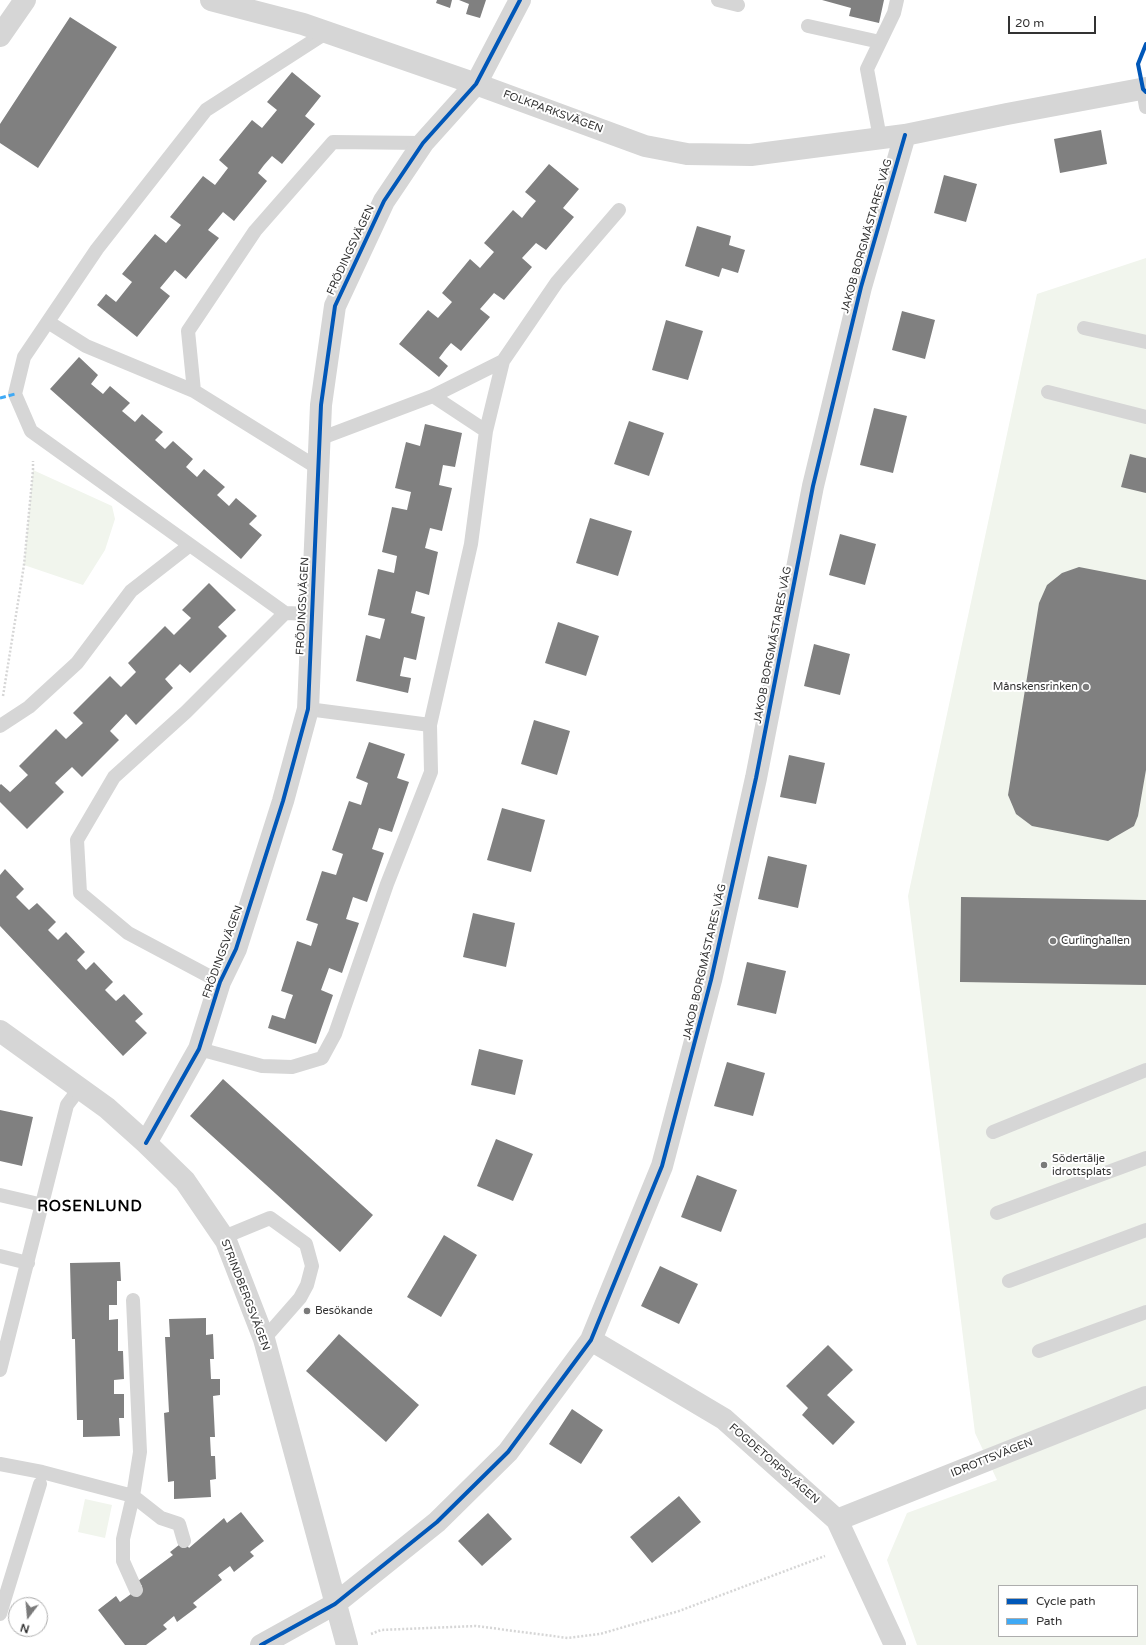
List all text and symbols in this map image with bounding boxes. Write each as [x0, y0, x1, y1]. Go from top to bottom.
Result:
scale bar [1010, 8, 1098, 34]
text: 20 m [1015, 16, 1044, 30]
street label: FOLKPARKSVÄGEN [501, 88, 605, 136]
street label: JAKOB BORGMÄSTARES VÄG [839, 157, 895, 315]
street label: FRÖDINGSVÄGEN [324, 203, 378, 297]
street label: FRÖDINGSVÄGEN [294, 557, 312, 655]
street label: JAKOB BORGMÄSTARES VÄG [751, 565, 795, 725]
place label: Månskensrinken [993, 680, 1078, 694]
marker: Månskensrinken [1081, 682, 1091, 692]
street label: JAKOB BORGMÄSTARES VÄG [681, 883, 729, 1041]
street label: FRÖDINGSVÄGEN [200, 904, 246, 1000]
place label: Curlinghallen [1061, 934, 1130, 948]
marker: Curlinghallen [1048, 936, 1058, 946]
place label: Södertälje idrottsplats [1052, 1152, 1111, 1178]
marker: Södertälje idrottsplats [1039, 1160, 1049, 1170]
district label: ROSENLUND [37, 1198, 143, 1216]
street label: STRINDBERGSVÄGEN [218, 1238, 272, 1352]
place label: Besökande [315, 1304, 373, 1318]
marker: Besökande [302, 1306, 312, 1316]
street label: FOGDETORPSVÄGEN [726, 1421, 822, 1507]
street label: IDROTTSVÄGEN [949, 1436, 1035, 1480]
legend [998, 1585, 1138, 1637]
text: Cycle path [1036, 1594, 1095, 1608]
north arrow [8, 1597, 48, 1637]
text: Path [1036, 1614, 1062, 1628]
text: N [19, 1621, 31, 1636]

